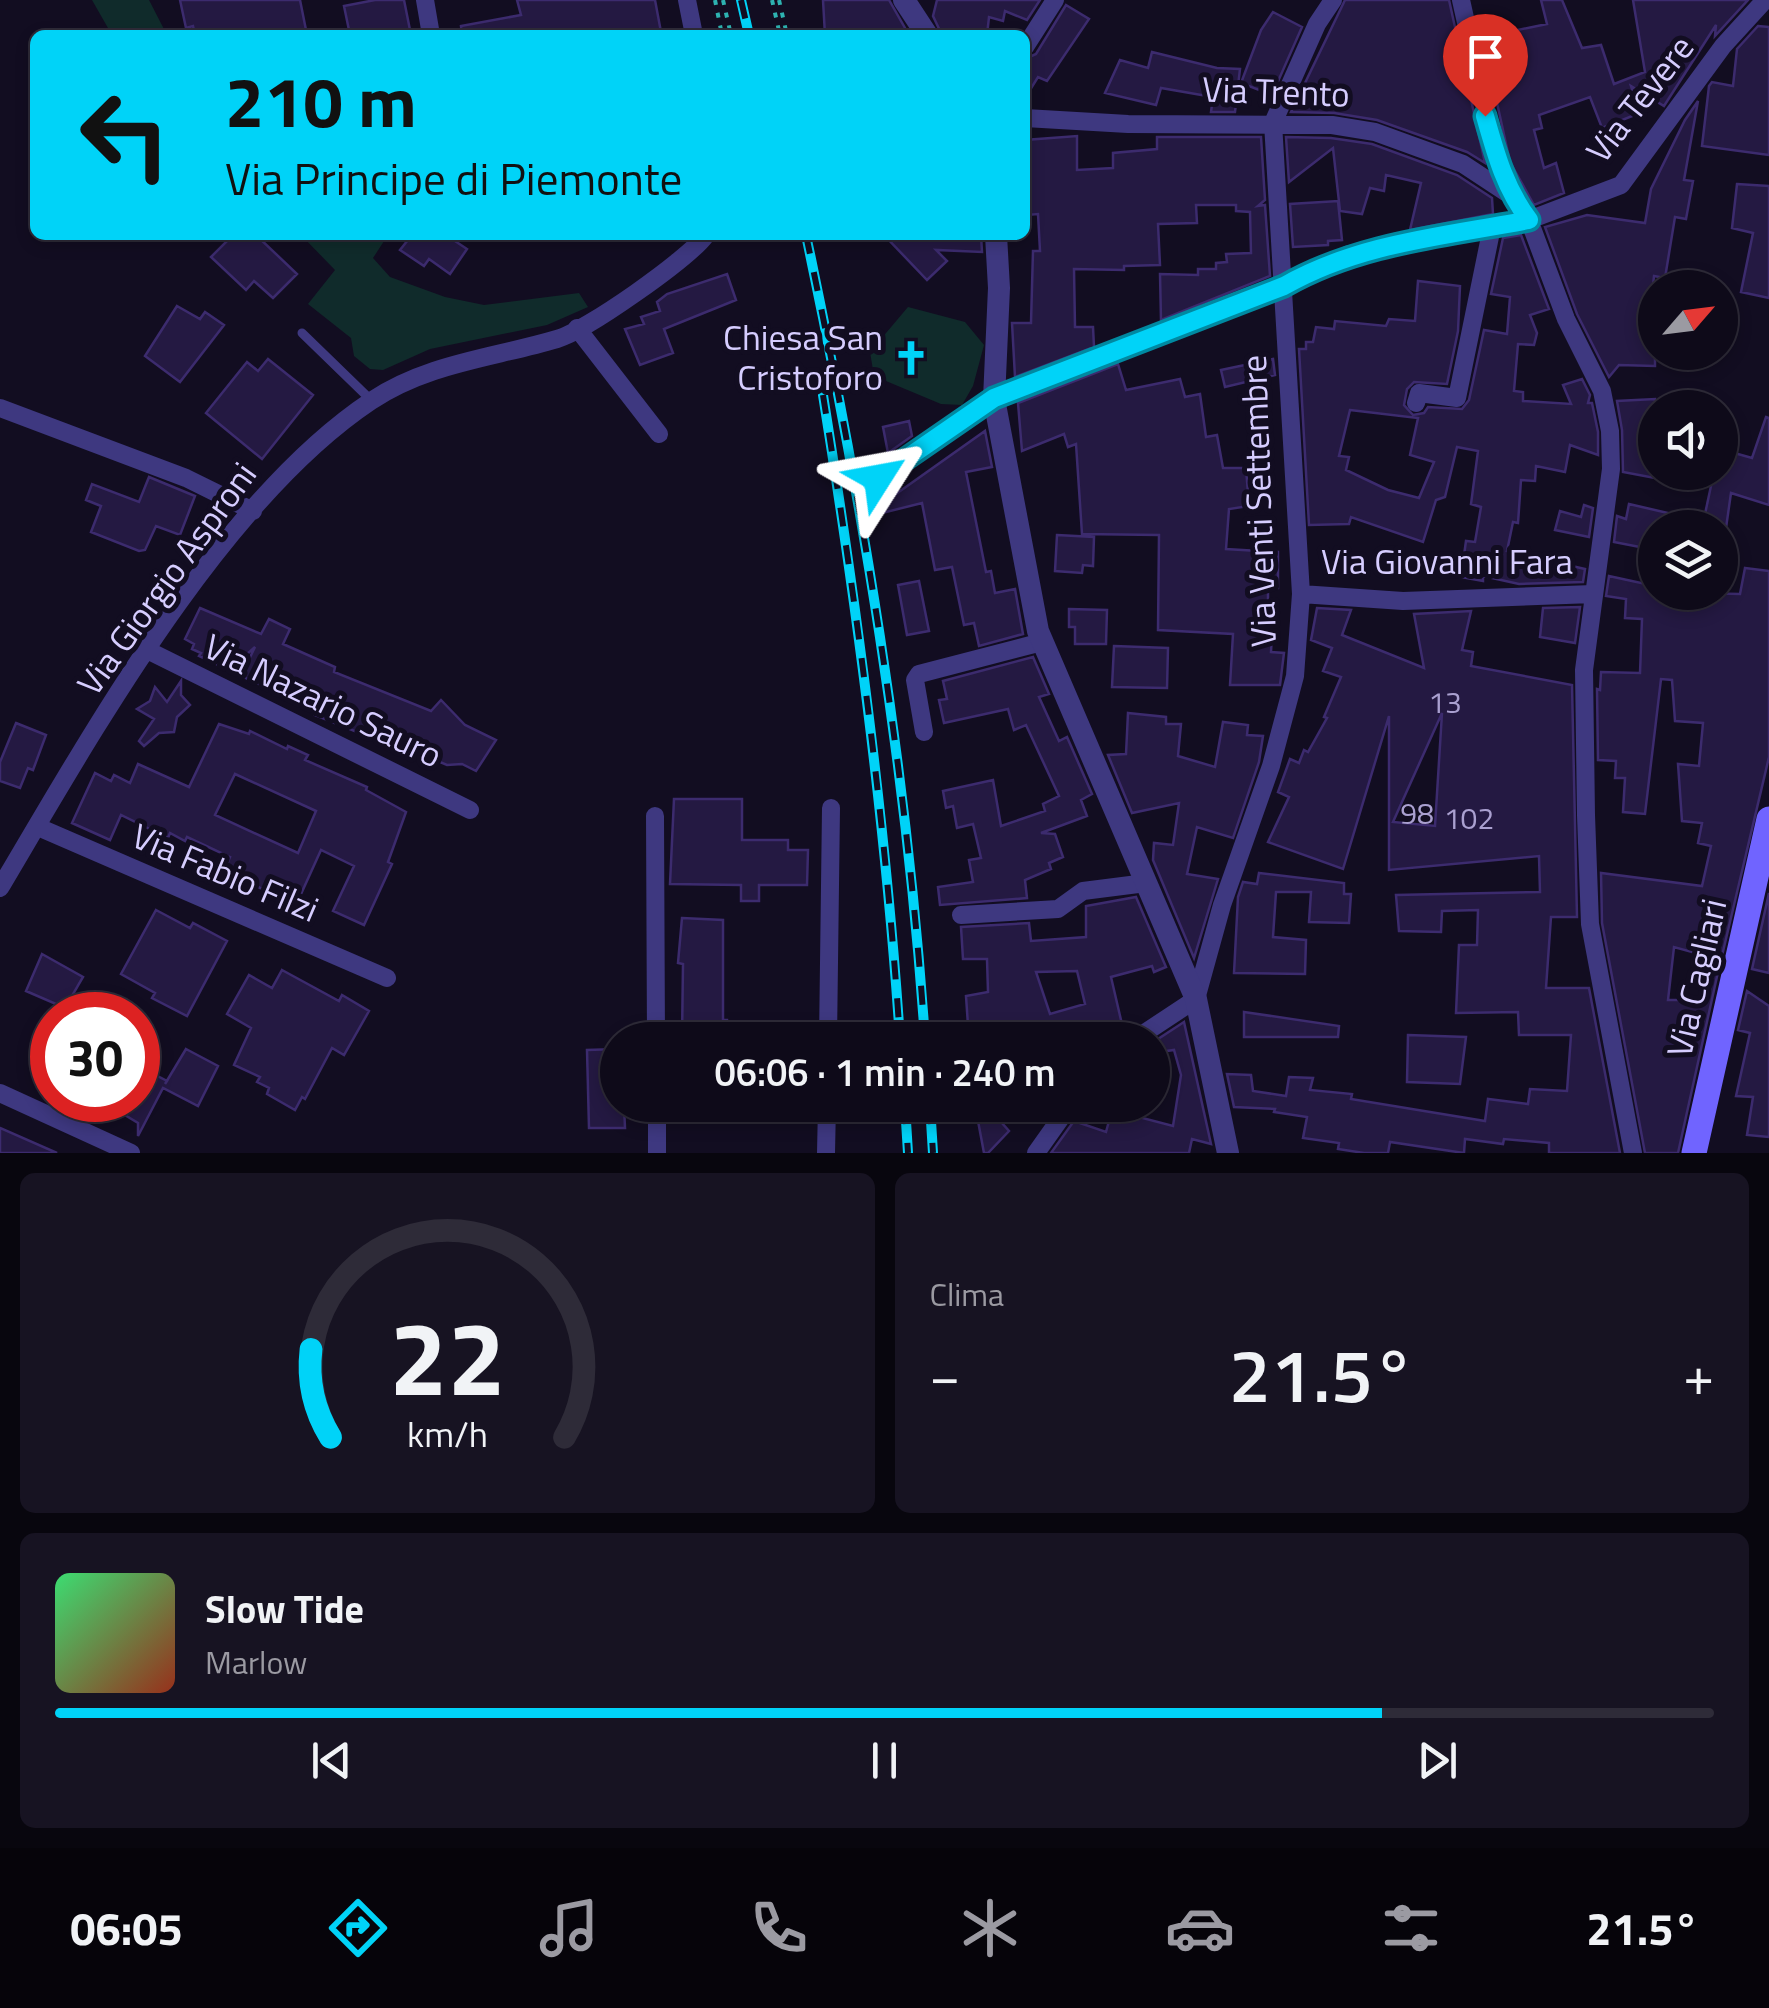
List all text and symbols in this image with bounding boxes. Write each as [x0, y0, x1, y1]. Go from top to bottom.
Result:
pin [1443, 14, 1528, 117]
street label: Via Tevere [1572, 23, 1707, 174]
icon: arrive [1458, 29, 1513, 84]
text: 210 m [225, 48, 417, 154]
street label: Via Trento [1201, 61, 1351, 121]
icon: left [60, 70, 190, 200]
text: Via Principe di Piemonte [225, 144, 682, 212]
north arrow [1638, 270, 1738, 370]
map controls [1638, 270, 1738, 610]
place label: Chiesa San Cristoforo [723, 310, 883, 404]
church icon: Chiesa San Cristoforo [892, 339, 930, 377]
street label: Via Venti Settembre [1226, 354, 1290, 648]
button: sound [1638, 390, 1738, 490]
position arrow [826, 426, 930, 530]
street label: Via Giorgio Asproni [63, 451, 269, 706]
button: layers [1638, 510, 1738, 610]
street label: Via Giovanni Fara [1321, 534, 1573, 588]
street label: Via Nazario Sauro [195, 619, 452, 781]
house number: 13 [1428, 679, 1462, 725]
house number: 98 [1400, 790, 1434, 836]
house number: 102 [1444, 795, 1494, 841]
street label: Via Fabio Filzi [124, 809, 327, 936]
street label: Via Cagliari [1652, 893, 1740, 1062]
speed limit sign: 30 [30, 992, 160, 1122]
text: 06:06 · 1 min · 240 m [714, 1043, 1056, 1101]
text: Clima [930, 1270, 1004, 1318]
text: 22 [389, 1277, 505, 1435]
text: 21.5° [1229, 1317, 1415, 1431]
text: − [930, 1333, 960, 1416]
text: + [1683, 1333, 1714, 1416]
text: km/h [407, 1406, 488, 1461]
text: Slow Tide [205, 1580, 364, 1638]
text: Marlow [205, 1638, 308, 1686]
icon: previous [304, 1733, 359, 1788]
icon: pause [857, 1733, 912, 1788]
icon: next [1410, 1733, 1465, 1788]
icon: directions [323, 1893, 393, 1963]
icon: music [534, 1893, 604, 1963]
icon: phone [744, 1893, 814, 1963]
icon: climate [955, 1893, 1025, 1963]
icon: car [1165, 1893, 1235, 1963]
icon: filters [1376, 1893, 1446, 1963]
text: 06:05 [70, 1894, 183, 1962]
text: 21.5° [1586, 1894, 1699, 1962]

